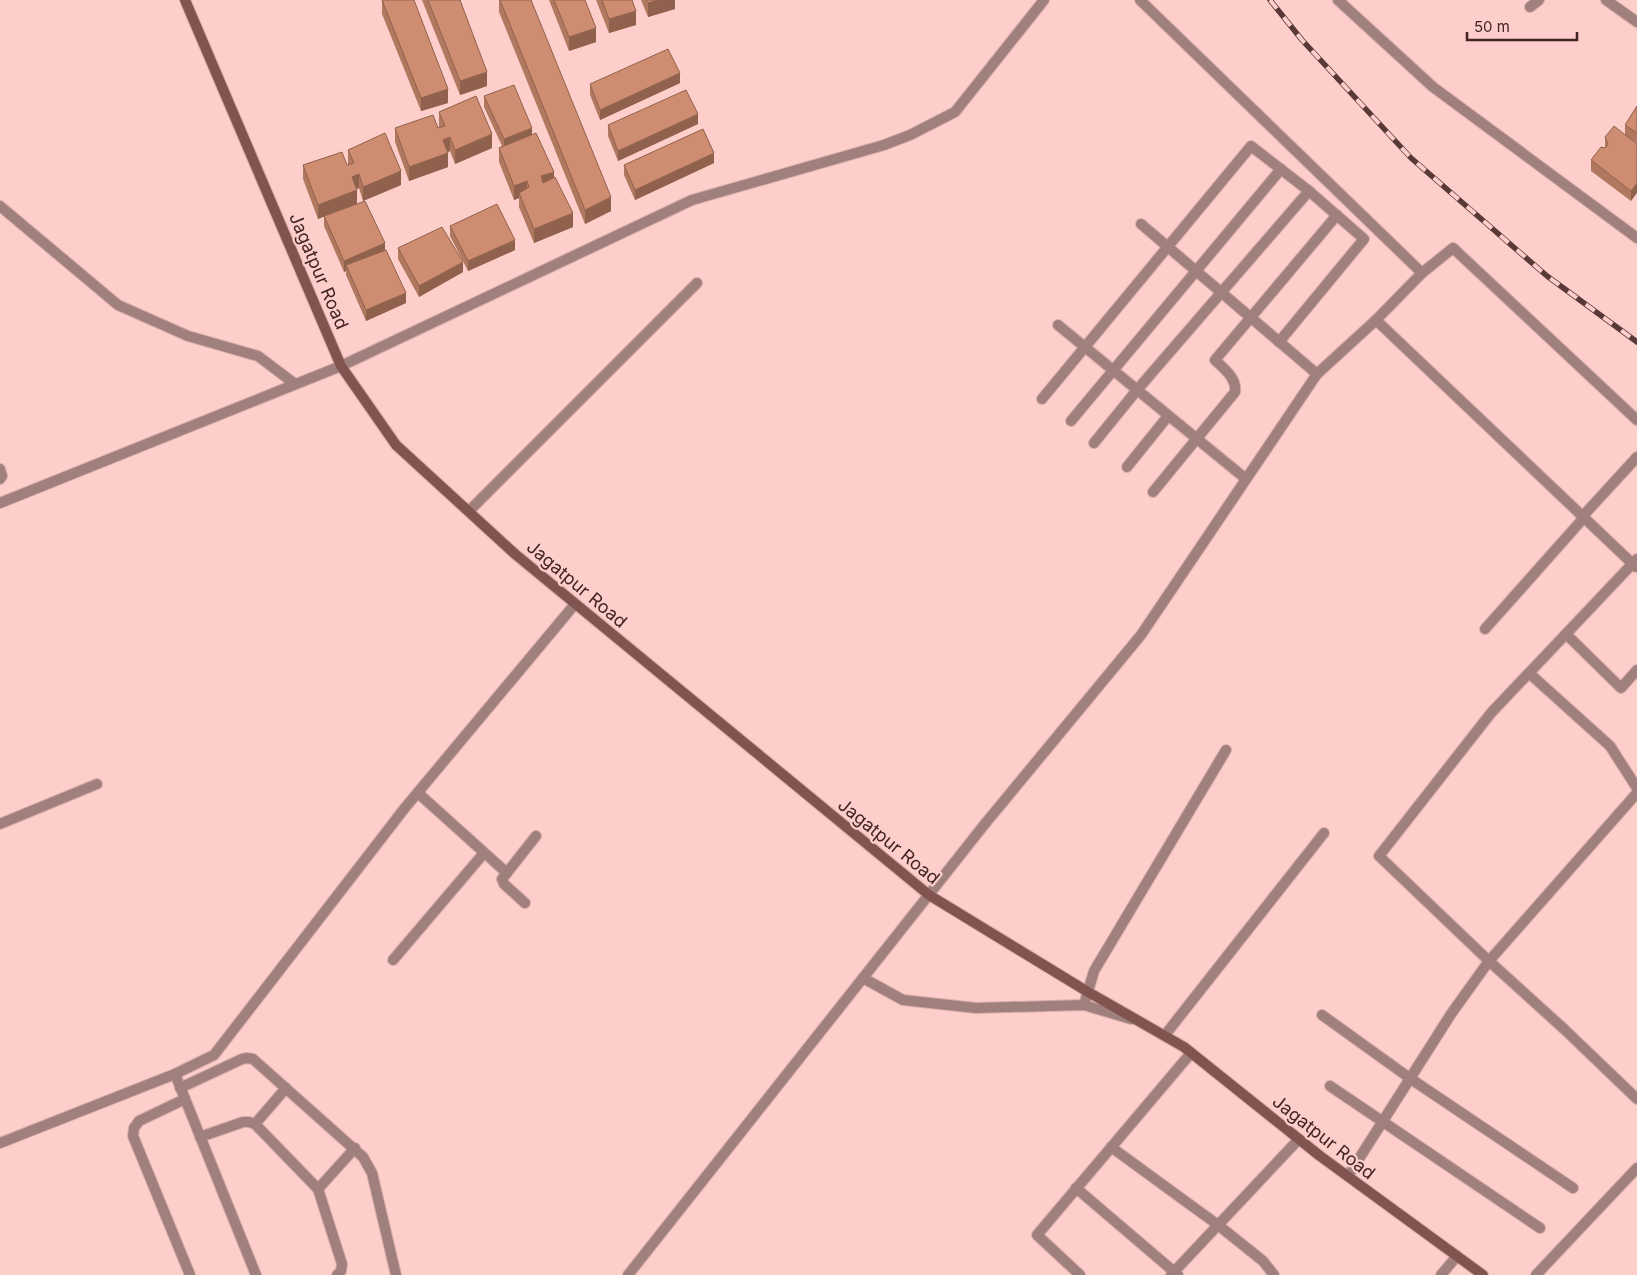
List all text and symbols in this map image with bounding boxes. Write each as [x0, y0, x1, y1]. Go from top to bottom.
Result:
scale bar [1467, 10, 1577, 42]
text: 50 m [1474, 17, 1510, 36]
street label: Jagatpur Road [285, 210, 353, 332]
street label: Jagatpur Road [523, 536, 631, 632]
street label: Jagatpur Road [834, 794, 944, 888]
street label: Jagatpur Road [1269, 1090, 1379, 1184]

